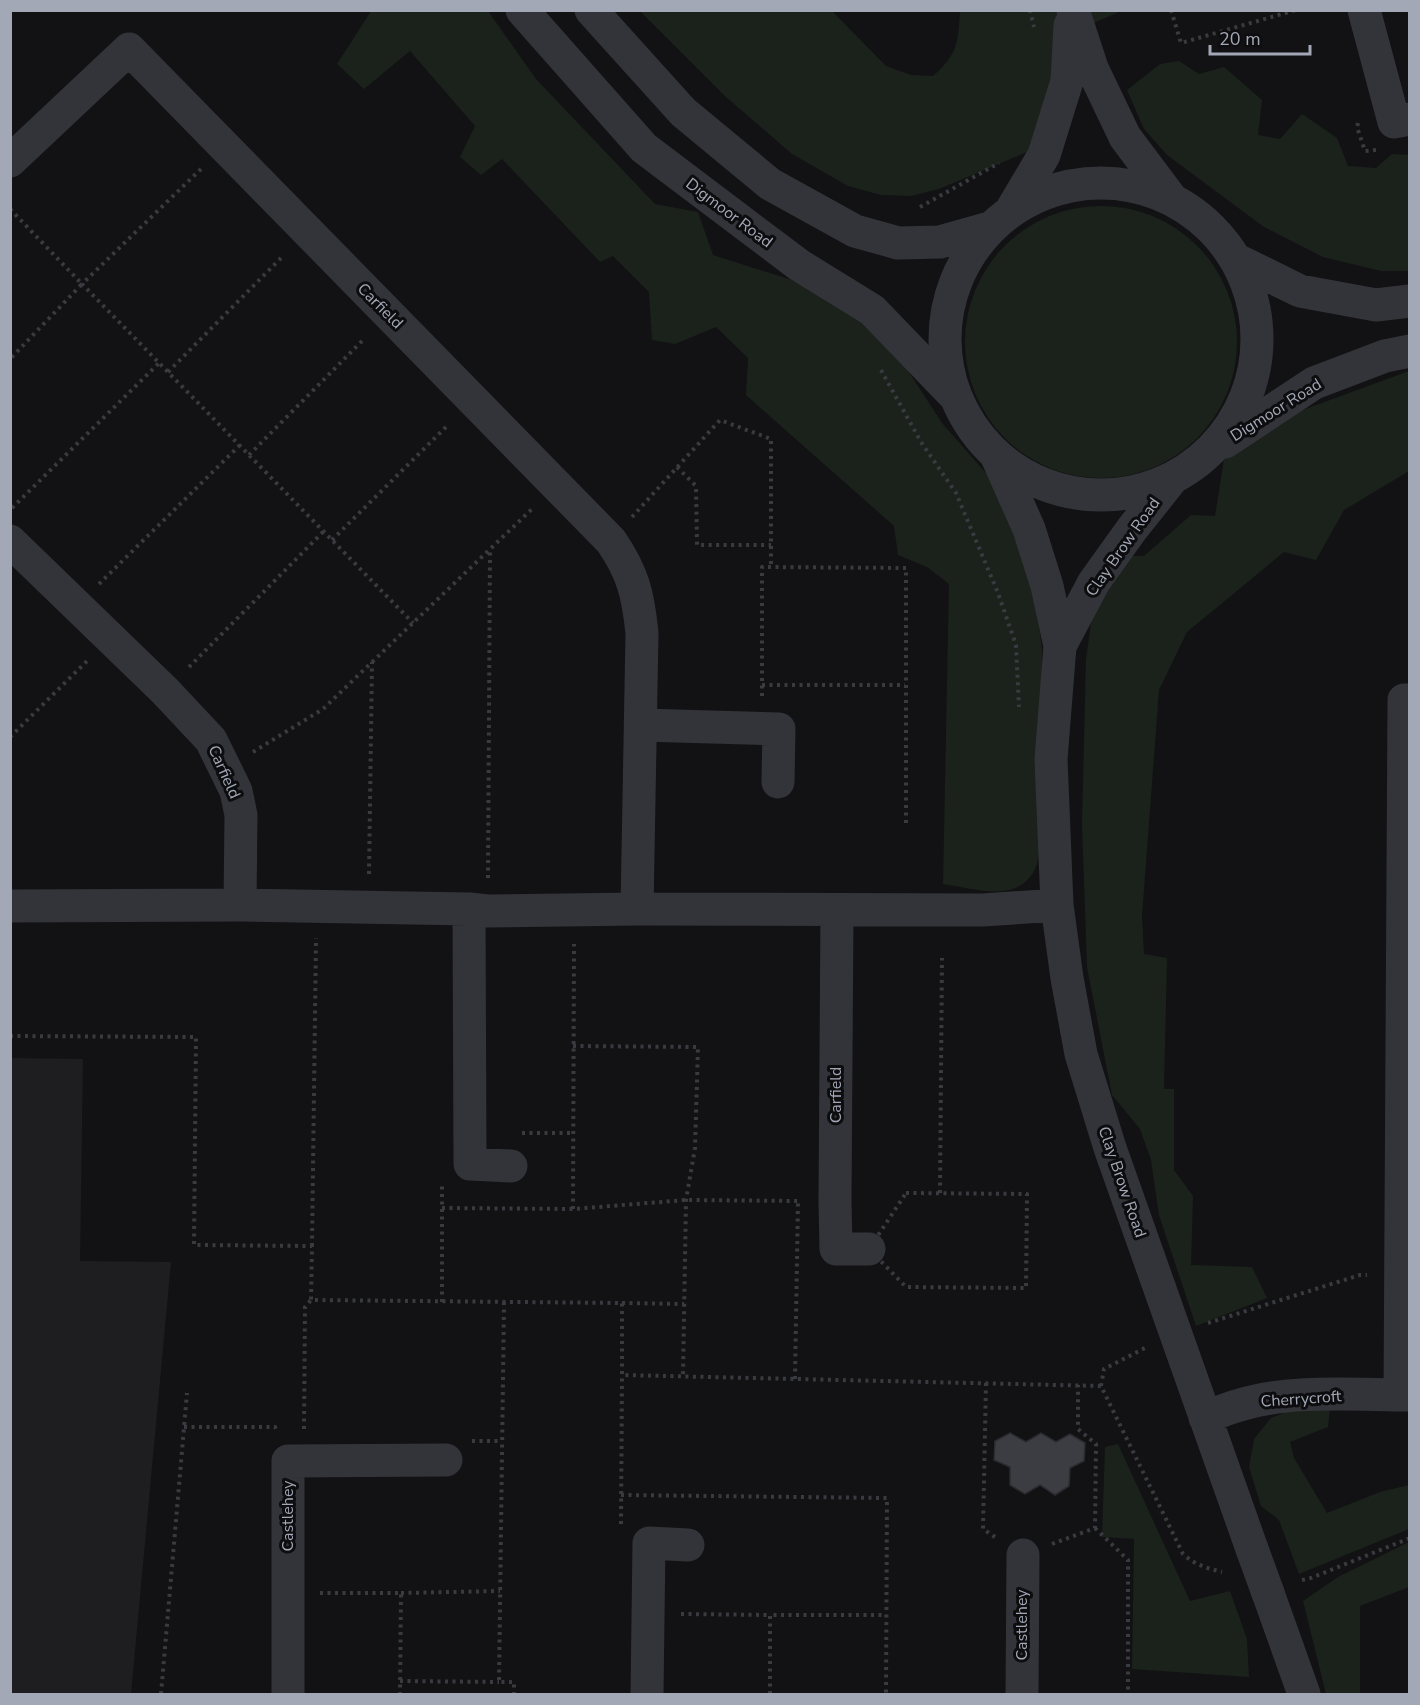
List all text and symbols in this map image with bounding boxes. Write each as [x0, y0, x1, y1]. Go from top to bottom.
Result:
scale bar [1210, 18, 1310, 56]
text: 20 m [1219, 27, 1261, 51]
street label: Digmoor Road [681, 173, 777, 253]
street label: Carfield [352, 278, 408, 334]
street label: Digmoor Road [1226, 373, 1326, 447]
street label: Clay Brow Road [1081, 493, 1165, 601]
street label: Carfield [202, 742, 246, 802]
street label: Carfield [825, 1067, 847, 1123]
street label: Clay Brow Road [1093, 1123, 1151, 1241]
street label: Cherrycroft [1260, 1385, 1342, 1413]
street label: Castlehey [277, 1480, 299, 1552]
street label: Castlehey [1011, 1589, 1033, 1661]

